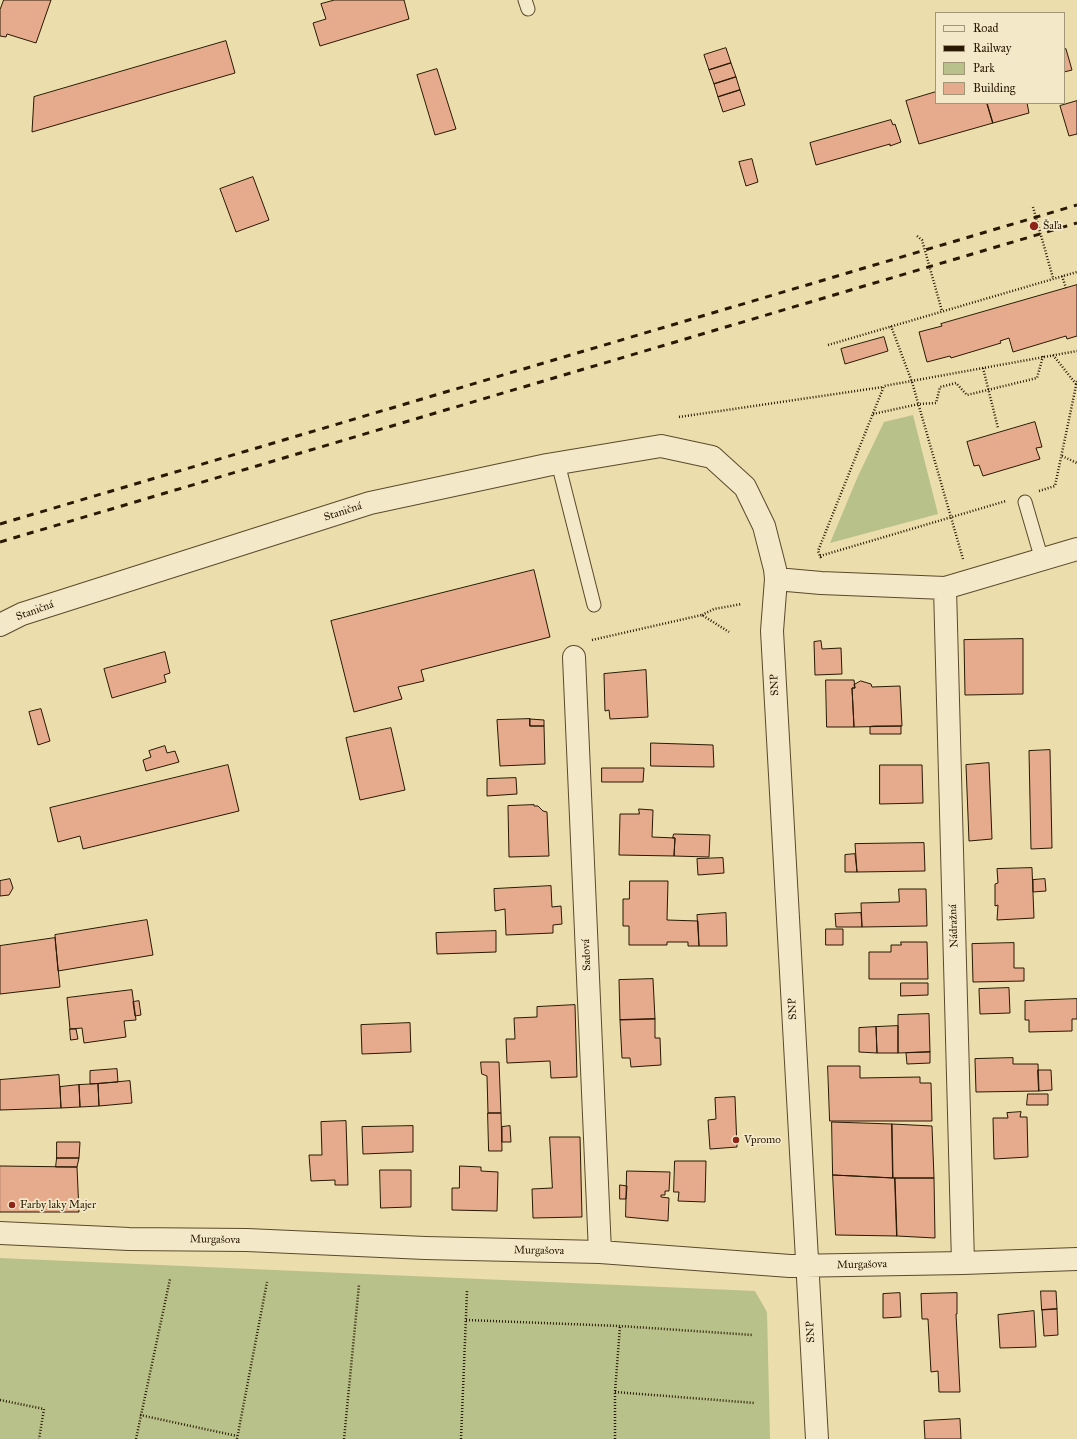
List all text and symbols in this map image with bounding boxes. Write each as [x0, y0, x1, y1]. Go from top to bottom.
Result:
legend [935, 12, 1065, 104]
text: Road [973, 21, 999, 35]
text: Railway [973, 41, 1011, 55]
text: Park [973, 61, 995, 75]
text: Building [973, 81, 1015, 95]
place label: Šaľa [1043, 219, 1062, 233]
marker: Šaľa [1028, 220, 1040, 232]
street label: Staničná [322, 500, 364, 524]
street label: Staničná [14, 598, 56, 624]
street label: SNP [768, 674, 782, 696]
street label: Nádražná [947, 904, 961, 948]
street label: Sadová [580, 939, 594, 971]
street label: SNP [786, 998, 800, 1020]
place label: Vpromo [744, 1133, 781, 1147]
marker: Vpromo [731, 1135, 741, 1145]
place label: Farby laky Majer [20, 1198, 96, 1212]
marker: Farby laky Majer [7, 1200, 17, 1210]
street label: Murgašova [190, 1233, 240, 1247]
street label: Murgašova [514, 1244, 564, 1258]
street label: Murgašova [837, 1258, 887, 1272]
street label: SNP [804, 1321, 818, 1343]

